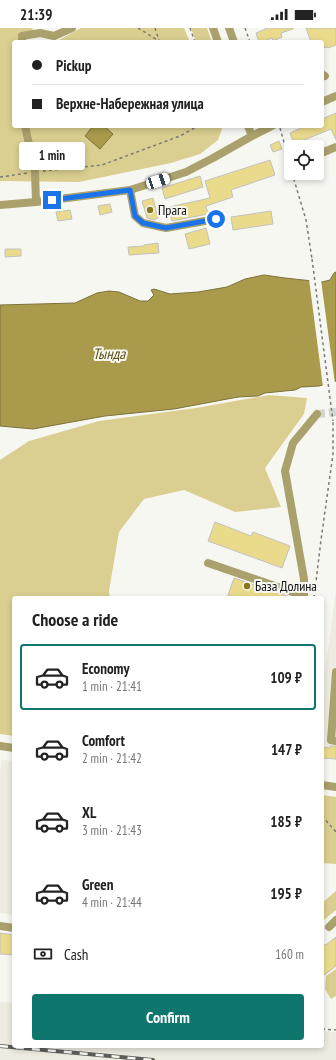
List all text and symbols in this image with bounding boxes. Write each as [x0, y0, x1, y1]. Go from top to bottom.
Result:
text: 21:39 [20, 5, 52, 24]
text: Pickup [56, 56, 91, 75]
text: Верхне-Набережная улица [56, 94, 204, 113]
map controls [284, 140, 324, 180]
button: locate [284, 140, 324, 180]
callout: 1 min [19, 142, 85, 170]
text: 1 min [39, 147, 65, 164]
car [145, 172, 171, 190]
route end [43, 191, 61, 209]
place label: Прага [158, 201, 187, 219]
marker: Прага [145, 205, 155, 215]
route start [207, 210, 225, 228]
water label: Тында [93, 344, 126, 363]
place label: База Долина [255, 577, 317, 595]
marker: База Долина [242, 581, 252, 591]
text: Choose a ride [32, 608, 118, 631]
icon: car [34, 659, 70, 695]
text: Economy [82, 659, 130, 678]
text: 109 ₽ [270, 668, 302, 687]
text: 1 min · 21:41 [82, 678, 142, 695]
icon: car [34, 731, 70, 767]
text: Comfort [82, 731, 125, 750]
text: 147 ₽ [271, 740, 302, 759]
text: 2 min · 21:42 [82, 750, 142, 767]
icon: car [34, 803, 70, 839]
text: XL [82, 803, 96, 822]
text: 185 ₽ [270, 812, 302, 831]
text: 3 min · 21:43 [82, 822, 142, 839]
icon: car [34, 875, 70, 911]
text: Green [82, 875, 114, 894]
text: 195 ₽ [270, 884, 302, 903]
text: 4 min · 21:44 [82, 894, 142, 911]
icon: cash [32, 943, 54, 965]
text: Cash [64, 945, 88, 964]
text: 160 m [275, 946, 304, 963]
button: Confirm [32, 994, 304, 1040]

